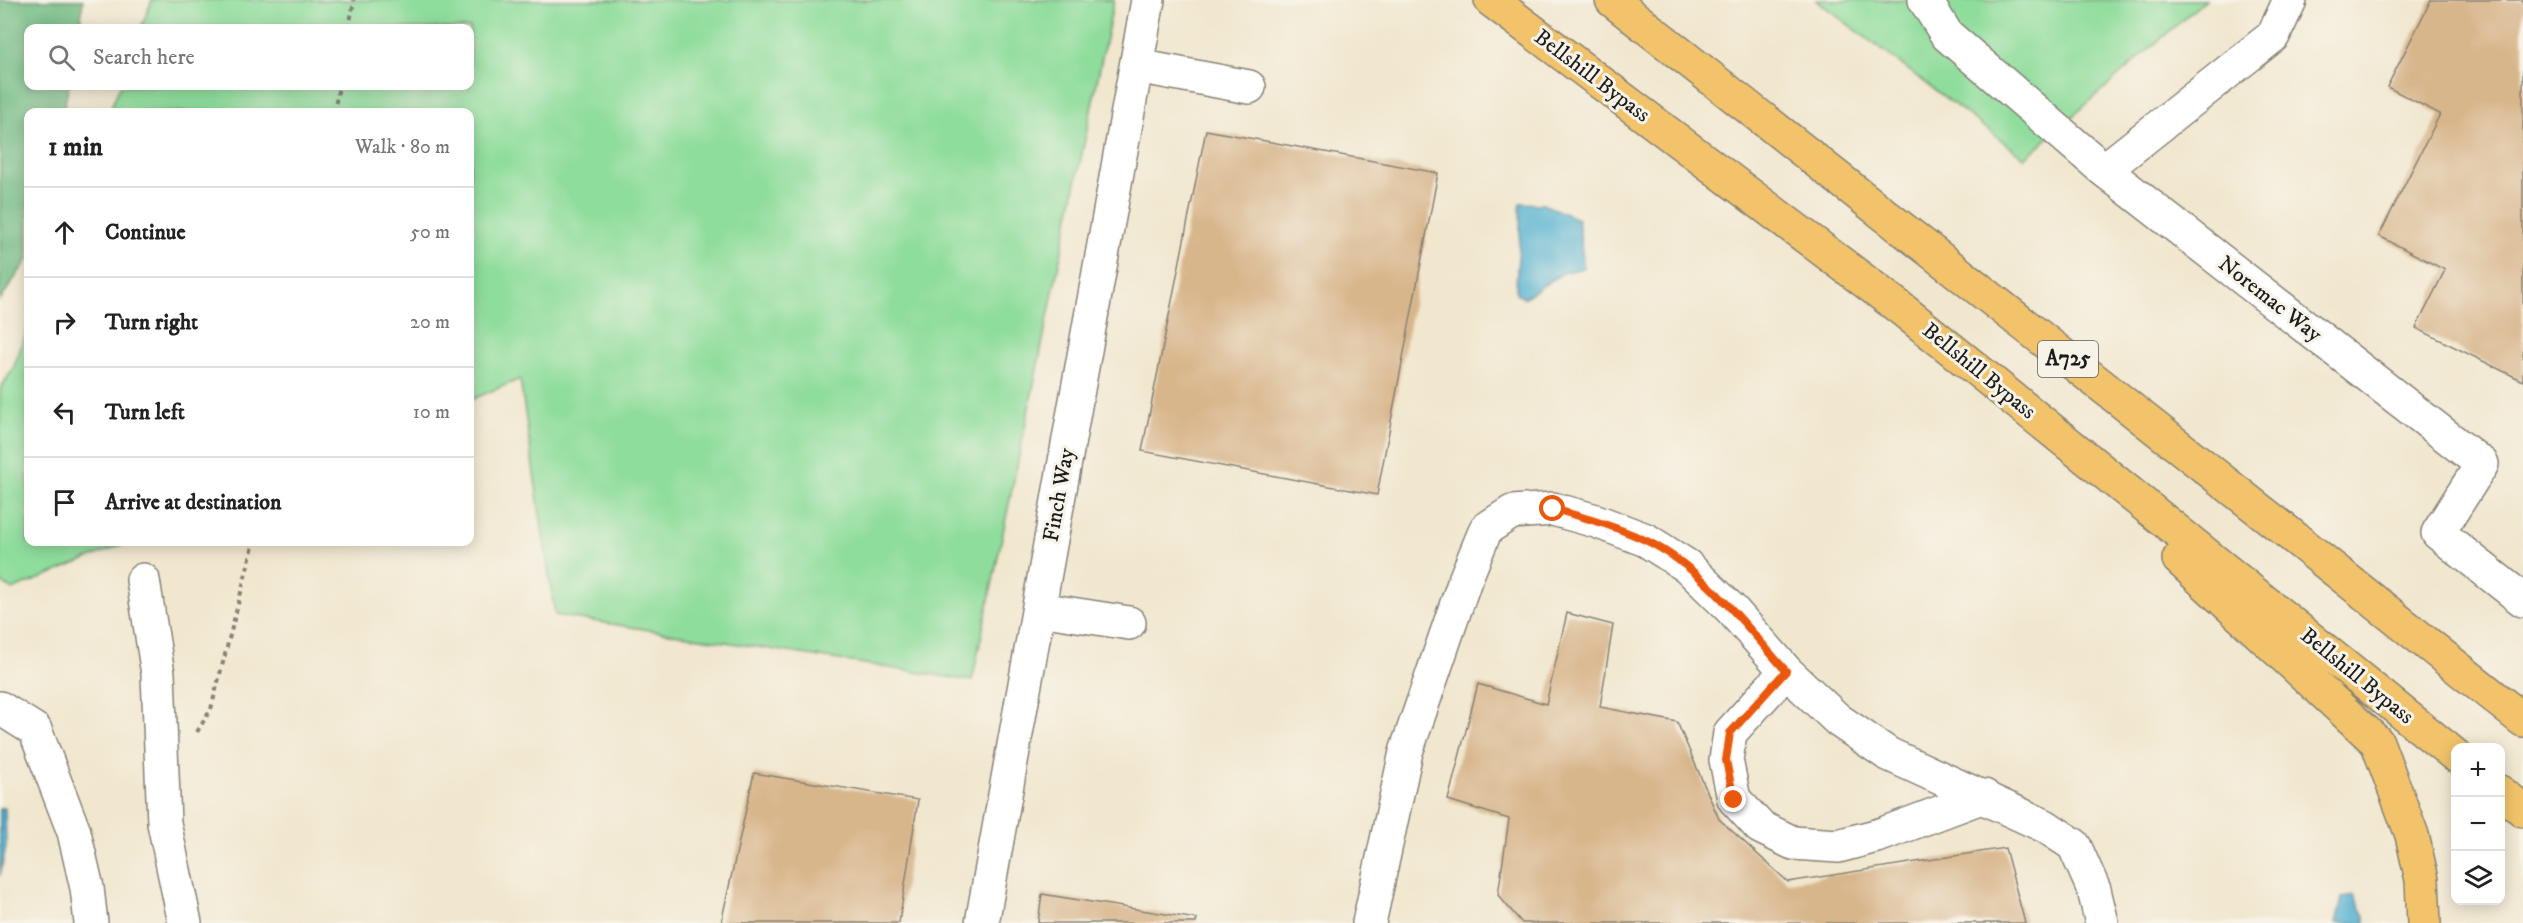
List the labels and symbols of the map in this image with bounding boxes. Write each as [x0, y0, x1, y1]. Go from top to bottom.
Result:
street label: Bellshill Bypass [1529, 24, 1655, 128]
street label: Noremac Way [2213, 250, 2328, 348]
street label: Bellshill Bypass [1917, 317, 2041, 425]
road number: A725 [2038, 341, 2098, 377]
street label: Finch Way [1037, 445, 1081, 544]
route start [1539, 495, 1565, 521]
street label: Bellshill Bypass [2295, 622, 2419, 730]
route end [1720, 786, 1746, 812]

